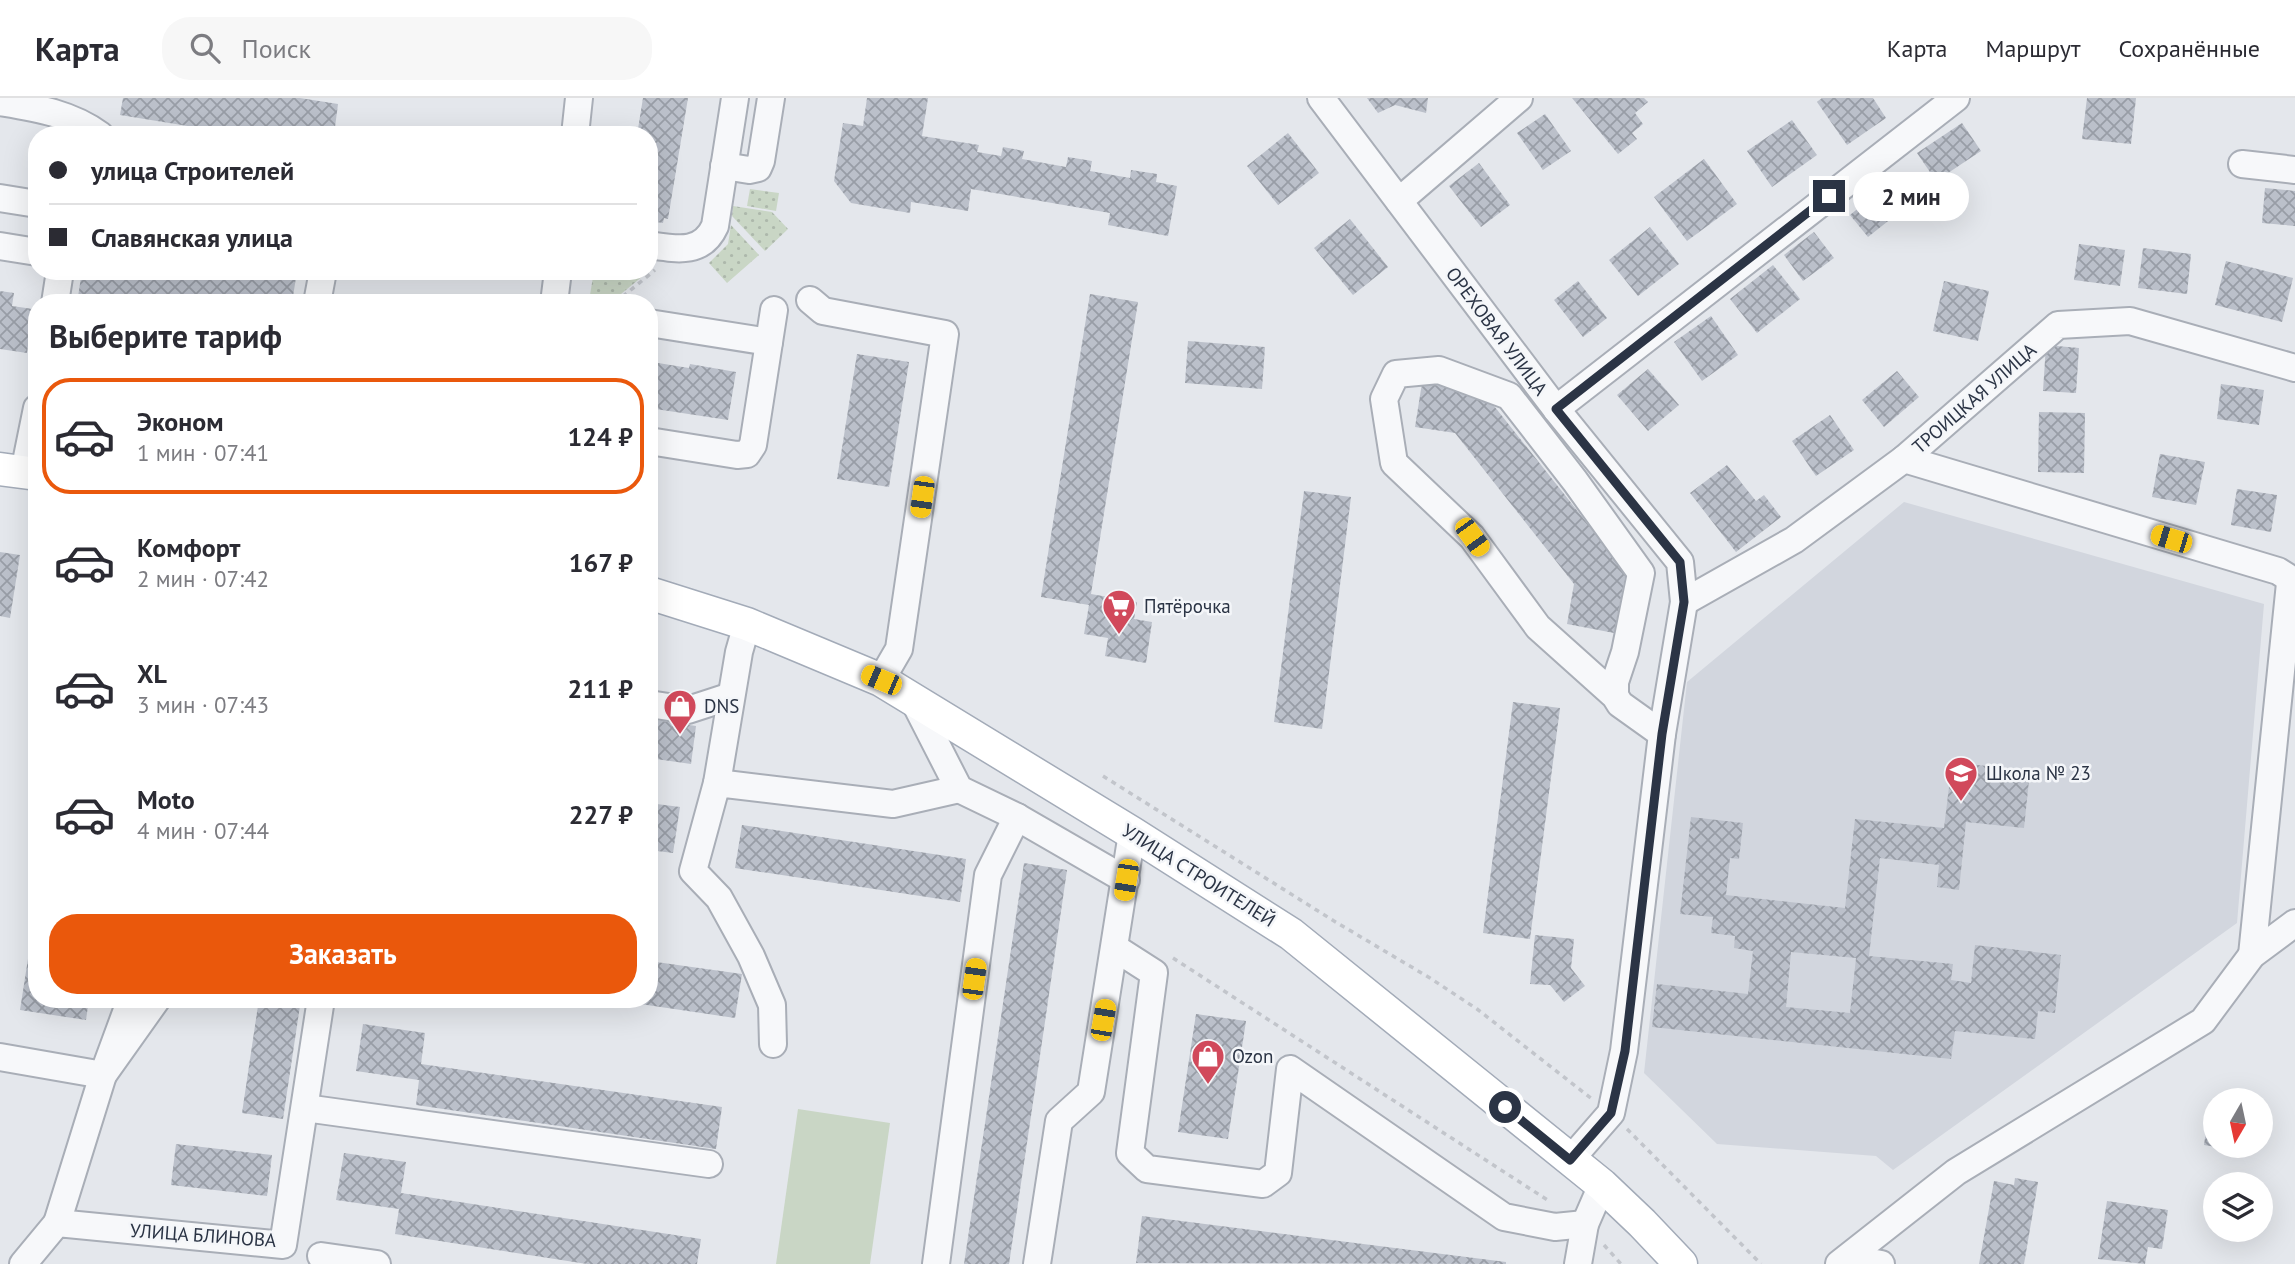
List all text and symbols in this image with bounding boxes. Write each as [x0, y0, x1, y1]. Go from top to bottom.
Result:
search box [162, 17, 652, 80]
text: Карта [35, 27, 120, 70]
icon: search [186, 29, 224, 67]
text: Поиск [242, 32, 311, 65]
text: Карта [1887, 33, 1947, 64]
text: Маршрут [1985, 33, 2080, 64]
text: Сохранённые [2118, 33, 2260, 64]
text: улица Строителей [91, 154, 294, 187]
callout: 2 мин [1854, 172, 1969, 220]
route end [1813, 180, 1845, 212]
text: 2 мин [1881, 182, 1941, 211]
text: Славянская улица [91, 221, 293, 254]
street label: ОРЕХОВАЯ УЛИЦА [1441, 262, 1553, 400]
text: Выберите тариф [49, 315, 282, 357]
street label: ТРОИЦКАЯ УЛИЦА [1907, 338, 2041, 458]
icon: car [53, 405, 116, 468]
text: Эконом [137, 405, 224, 438]
text: 124 ₽ [567, 420, 633, 453]
text: 1 мин · 07:41 [137, 438, 269, 467]
car [909, 475, 936, 519]
car [1452, 514, 1493, 560]
car [2148, 523, 2195, 555]
icon: car [53, 531, 116, 594]
text: Комфорт [137, 531, 240, 564]
text: 167 ₽ [569, 546, 633, 579]
text: 2 мин · 07:42 [137, 564, 269, 593]
supermarket icon: Пятёрочка [1100, 587, 1138, 636]
place label: Пятёрочка [1144, 594, 1231, 618]
icon: car [53, 657, 116, 720]
text: XL [137, 657, 167, 690]
car [858, 662, 905, 698]
text: 211 ₽ [567, 672, 633, 705]
shop icon: DNS [661, 687, 699, 736]
text: 3 мин · 07:43 [137, 690, 269, 719]
place label: DNS [704, 694, 739, 718]
school or university icon: Школа № 23 [1942, 754, 1980, 803]
place label: Школа № 23 [1986, 761, 2091, 785]
icon: car [53, 783, 116, 846]
text: Moto [137, 783, 195, 816]
text: 227 ₽ [569, 798, 633, 831]
text: 4 мин · 07:44 [137, 816, 269, 845]
street label: УЛИЦА СТРОИТЕЛЕЙ [1118, 818, 1280, 932]
car [1113, 858, 1140, 902]
button: Заказать [49, 914, 637, 994]
car [961, 957, 988, 1001]
car [1090, 997, 1117, 1043]
shop icon: Ozon [1189, 1037, 1227, 1086]
place label: Ozon [1232, 1044, 1273, 1068]
north arrow [2203, 1088, 2273, 1158]
map controls [2203, 1088, 2273, 1242]
route start [1489, 1091, 1521, 1123]
button: layers [2203, 1172, 2273, 1242]
street label: УЛИЦА БЛИНОВА [129, 1218, 277, 1252]

